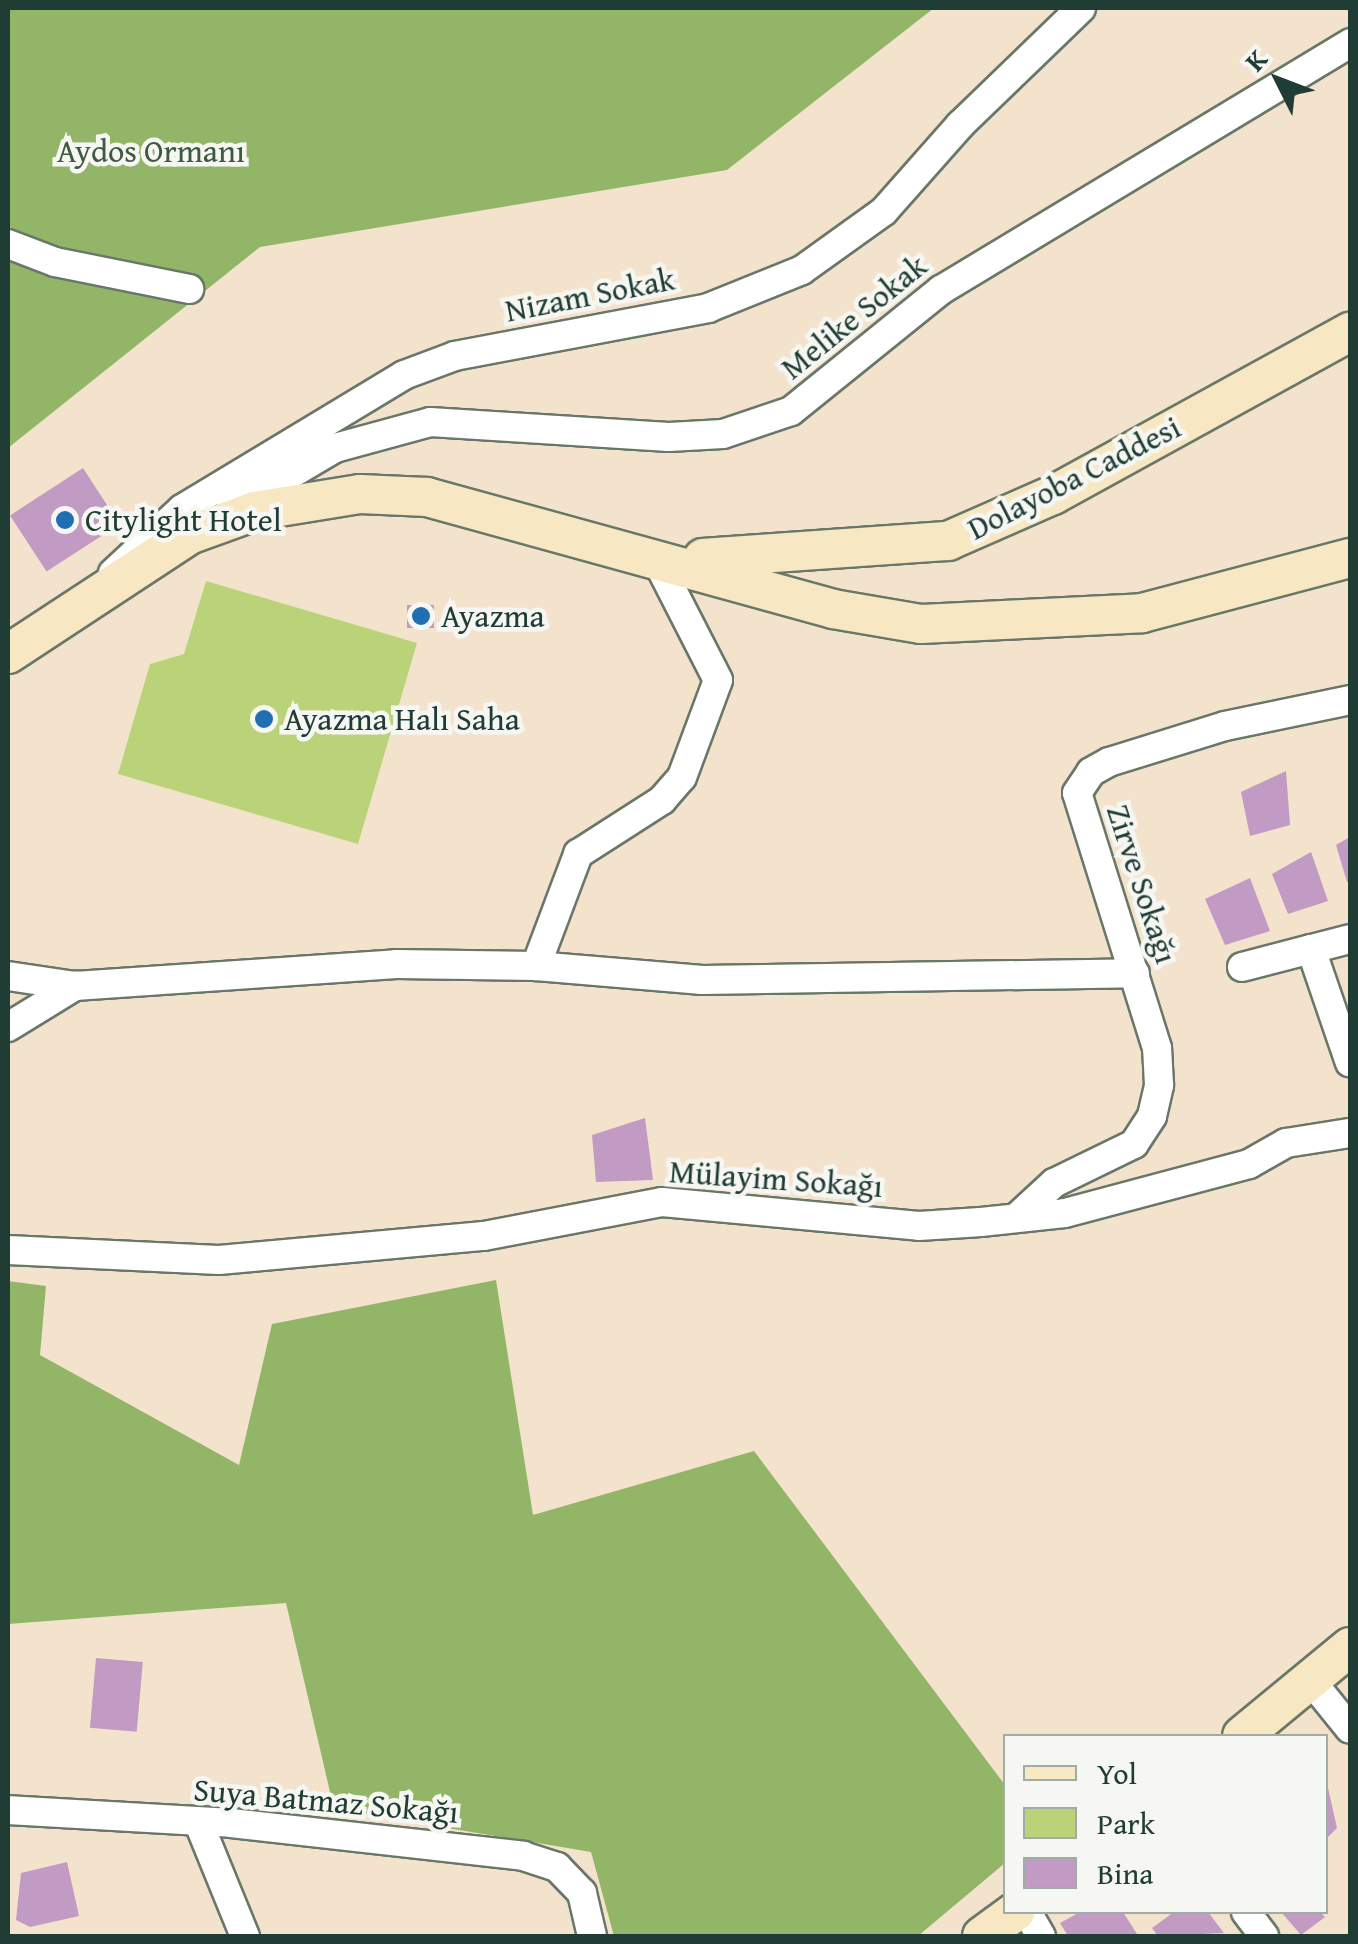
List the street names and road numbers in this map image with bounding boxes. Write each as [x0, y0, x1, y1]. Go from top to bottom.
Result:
street label: Melike Sokak [773, 247, 935, 387]
street label: Nizam Sokak [502, 260, 678, 330]
street label: Dolayoba Caddesi [961, 408, 1187, 548]
street label: Zirve Sokağı [1098, 800, 1186, 968]
street label: Mülayim Sokağı [668, 1152, 884, 1206]
street label: Suya Batmaz Sokağı [192, 1770, 460, 1832]

